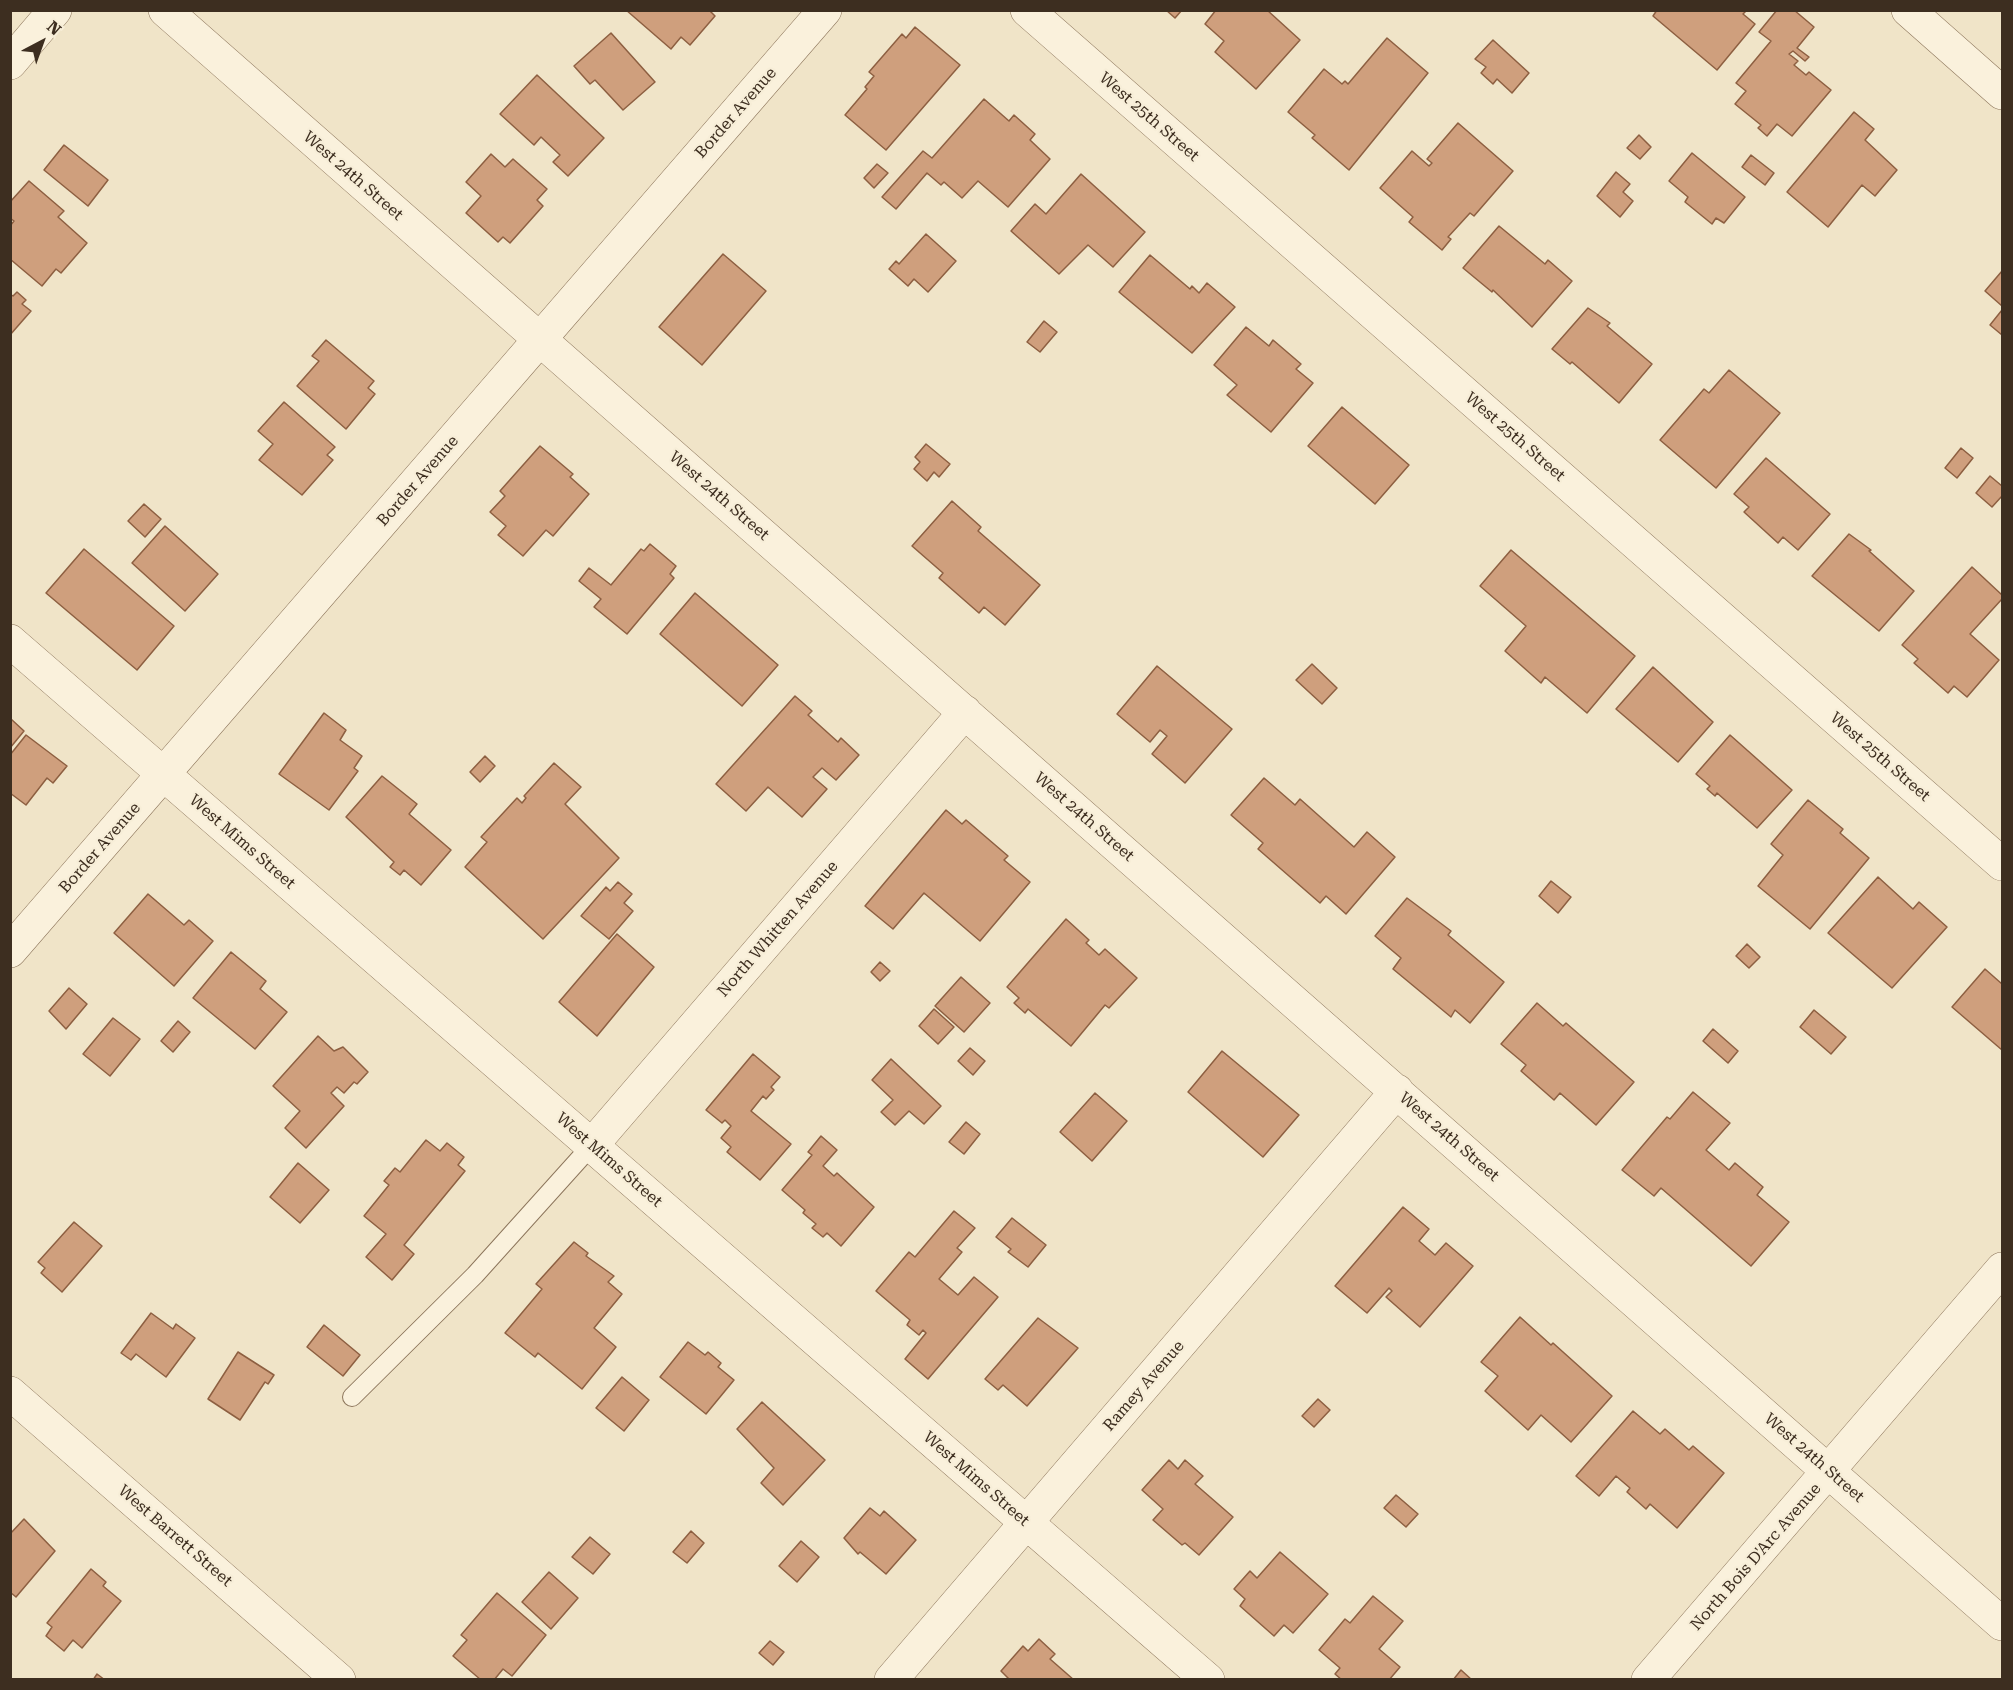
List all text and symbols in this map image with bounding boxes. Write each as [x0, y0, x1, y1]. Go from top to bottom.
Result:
north arrow [12, 12, 72, 72]
text: N [43, 17, 65, 39]
street label: Border Avenue [691, 64, 781, 162]
street label: West 25th Street [1095, 68, 1203, 166]
street label: West 24th Street [299, 127, 407, 225]
street label: West 25th Street [1461, 388, 1569, 486]
street label: Border Avenue [373, 432, 463, 530]
street label: West 24th Street [665, 447, 773, 545]
street label: West 25th Street [1826, 708, 1934, 806]
street label: West 24th Street [1030, 768, 1138, 866]
street label: West Mims Street [185, 791, 299, 893]
street label: Border Avenue [55, 799, 145, 897]
street label: North Whitten Avenue [714, 857, 842, 1001]
street label: West 24th Street [1395, 1088, 1503, 1186]
street label: West Mims Street [552, 1109, 666, 1211]
street label: Ramey Avenue [1099, 1337, 1189, 1435]
street label: West 24th Street [1760, 1409, 1868, 1507]
street label: West Mims Street [919, 1428, 1033, 1530]
street label: North Bois D'Arc Avenue [1687, 1479, 1825, 1635]
street label: West Barrett Street [114, 1481, 236, 1591]

